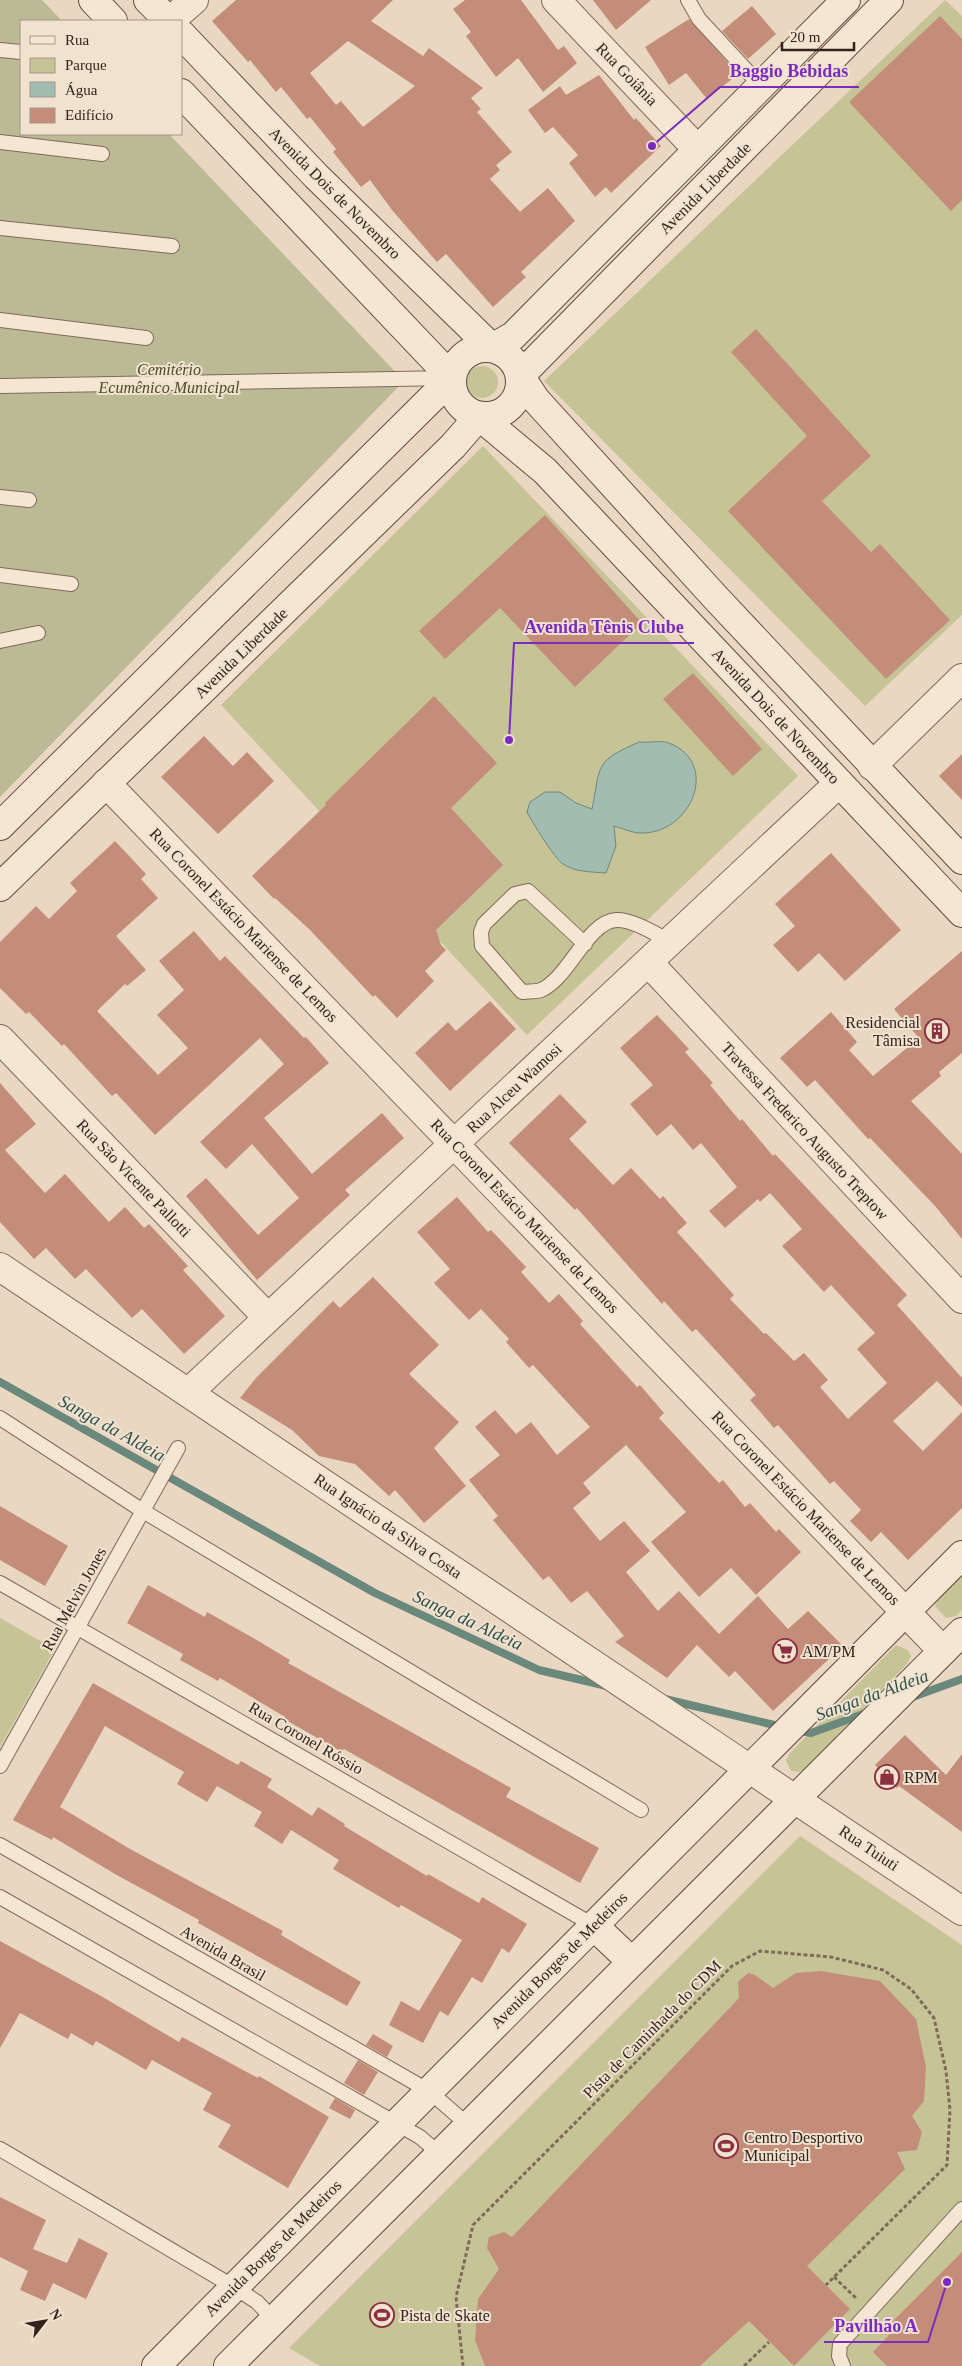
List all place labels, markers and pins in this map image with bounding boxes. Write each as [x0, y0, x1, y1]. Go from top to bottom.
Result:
callout: Baggio Bebidas [720, 54, 859, 87]
callout: Avenida Tênis Clube [514, 610, 694, 643]
place label: Residencial Tâmisa [845, 1014, 921, 1049]
building icon: Residencial Tâmisa [924, 1018, 950, 1044]
supermarket icon: AM/PM [772, 1638, 798, 1664]
place label: AM/PM [802, 1643, 855, 1660]
shop icon: RPM [874, 1764, 900, 1790]
place label: RPM [904, 1769, 938, 1786]
place label: Centro Desportivo Municipal [744, 2129, 863, 2165]
sports icon: Centro Desportivo Municipal [713, 2133, 739, 2159]
sports icon: Pista de Skate [369, 2302, 395, 2328]
place label: Pista de Skate [400, 2307, 490, 2324]
callout: Pavilhão A [824, 2309, 928, 2342]

